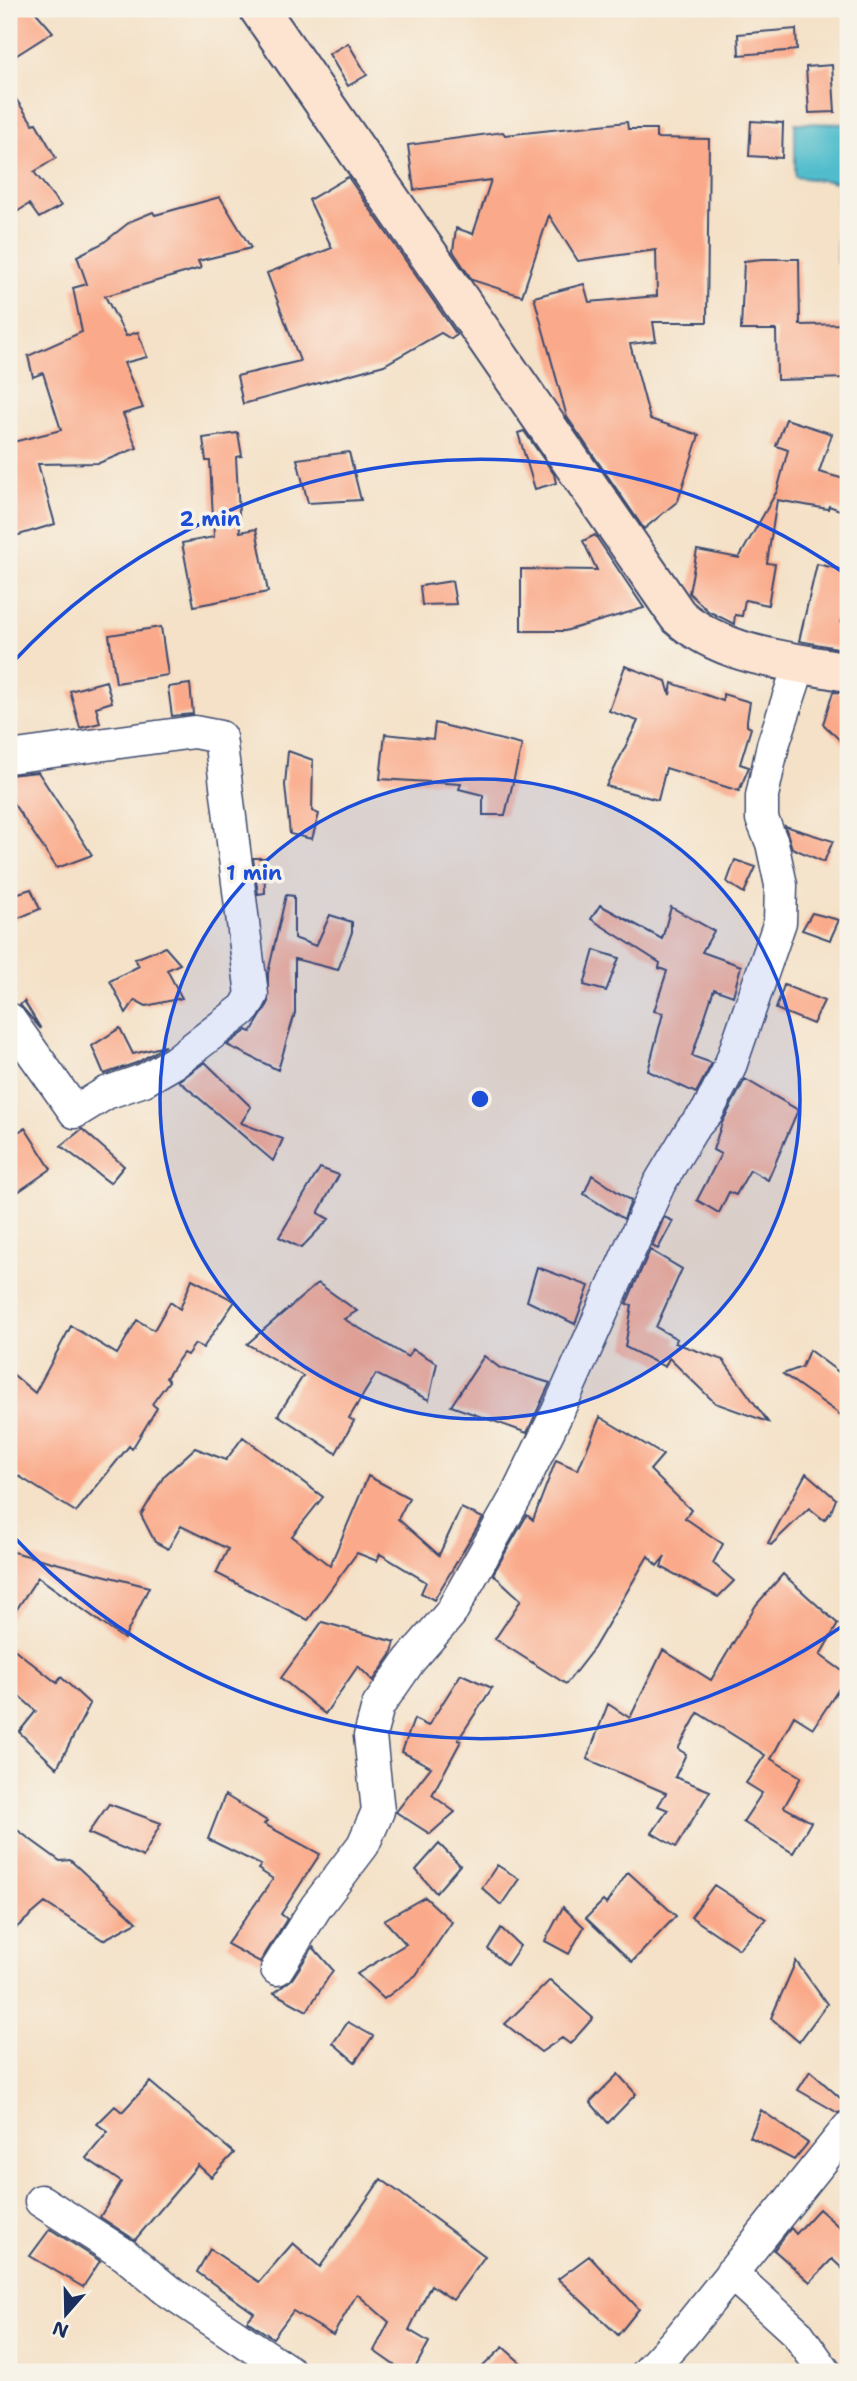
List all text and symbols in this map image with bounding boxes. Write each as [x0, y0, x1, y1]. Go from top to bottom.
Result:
text: 2 min [179, 505, 241, 533]
text: 1 min [226, 859, 282, 887]
centre of rings [468, 1087, 492, 1111]
north arrow [32, 2280, 102, 2350]
text: N [49, 2315, 72, 2344]

